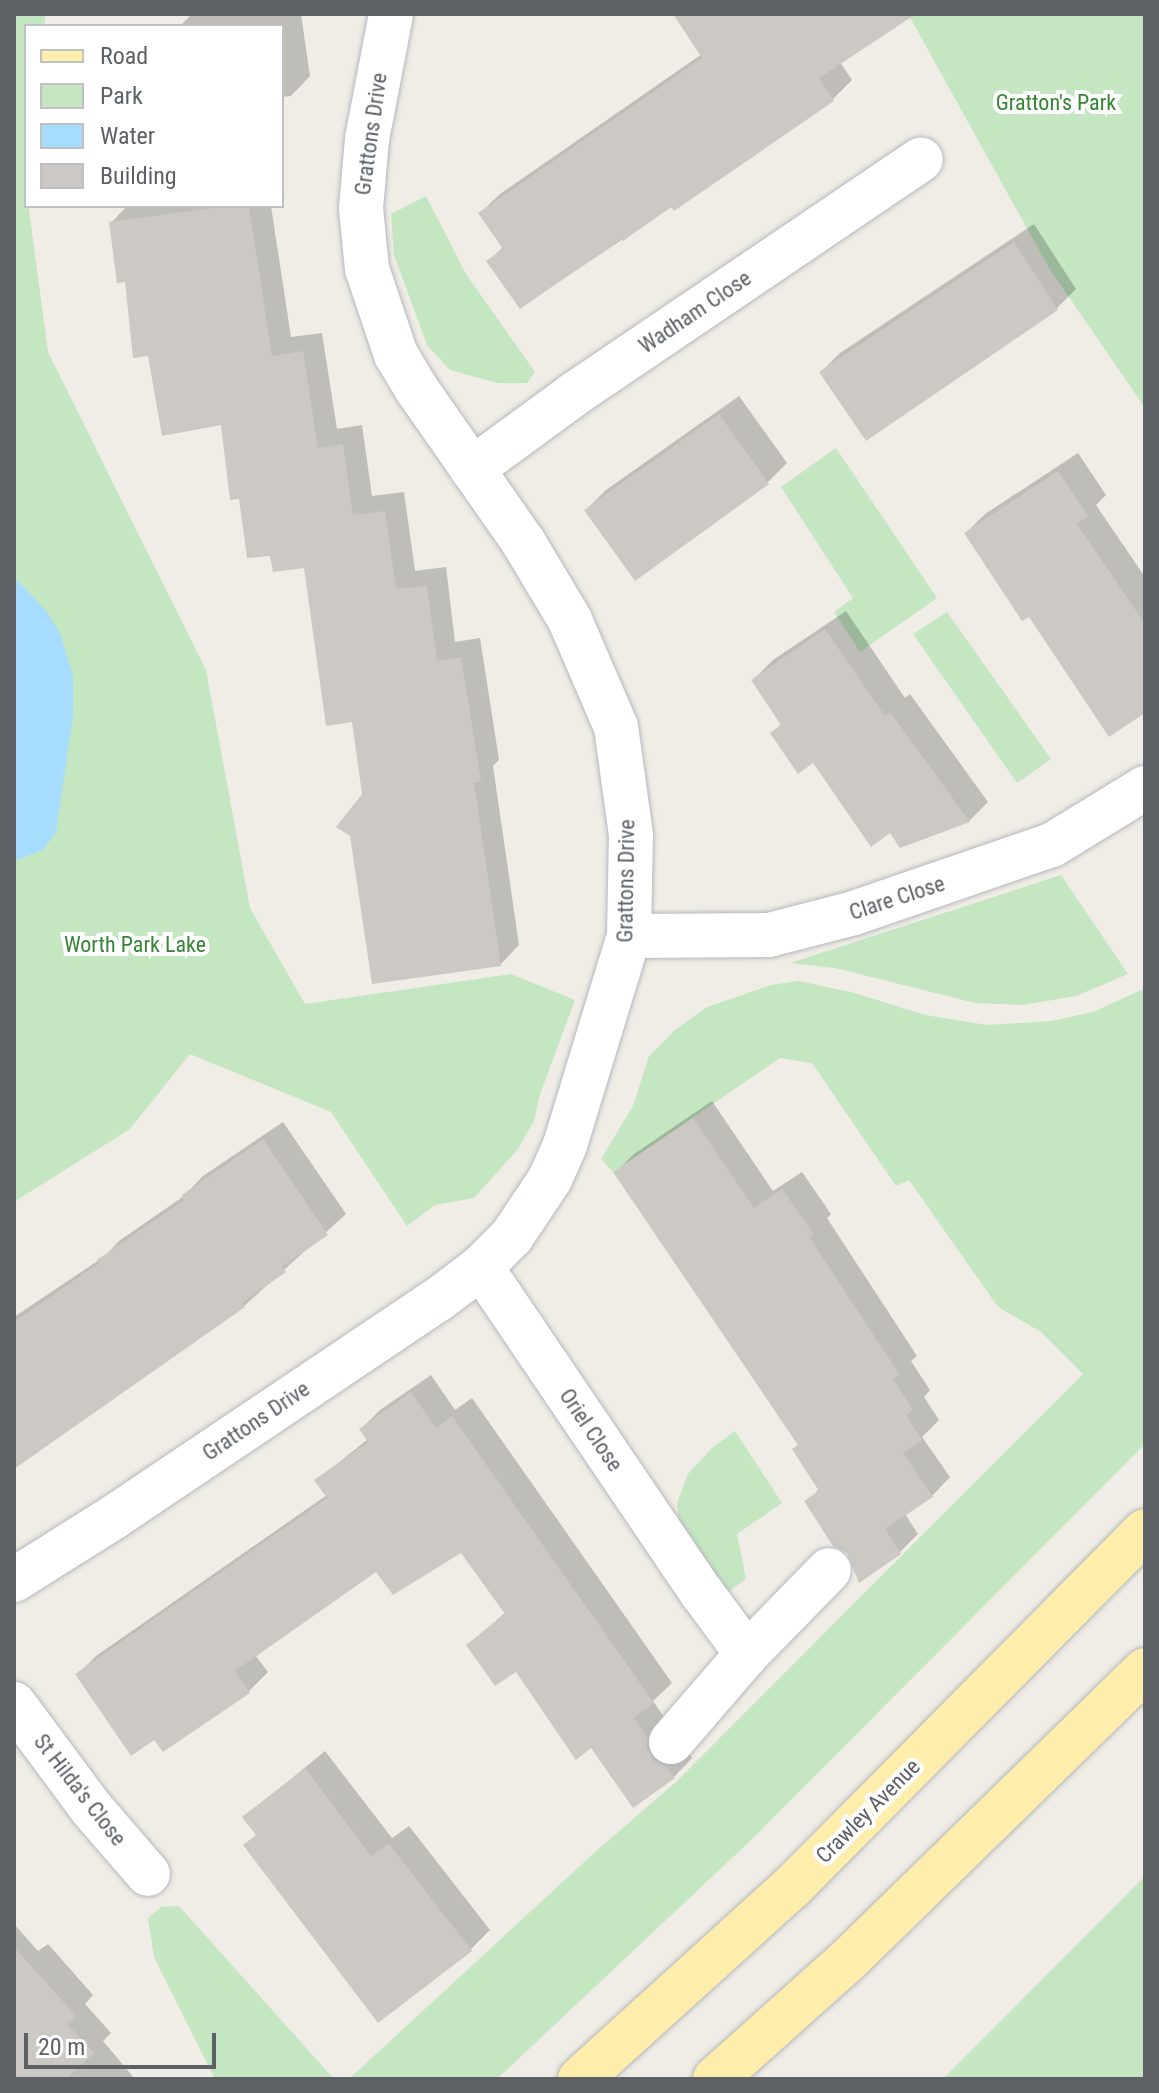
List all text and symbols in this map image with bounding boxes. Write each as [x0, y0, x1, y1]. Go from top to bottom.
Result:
legend [24, 24, 284, 208]
text: Road [100, 42, 148, 70]
street label: Grattons Drive [349, 71, 393, 197]
text: Park [100, 82, 143, 110]
park label: Gratton's Park [996, 90, 1116, 116]
text: Water [100, 122, 155, 150]
text: Building [100, 162, 177, 190]
street label: Wadham Close [634, 265, 756, 359]
street label: Grattons Drive [612, 819, 640, 943]
street label: Clare Close [846, 870, 948, 926]
park label: Worth Park Lake [64, 932, 206, 958]
street label: Grattons Drive [198, 1376, 314, 1466]
street label: Oriel Close [554, 1384, 628, 1476]
street label: St Hilda's Close [28, 1729, 132, 1851]
street label: Crawley Avenue [810, 1753, 926, 1869]
scale bar [28, 2017, 220, 2067]
text: 20 m [38, 2033, 85, 2061]

